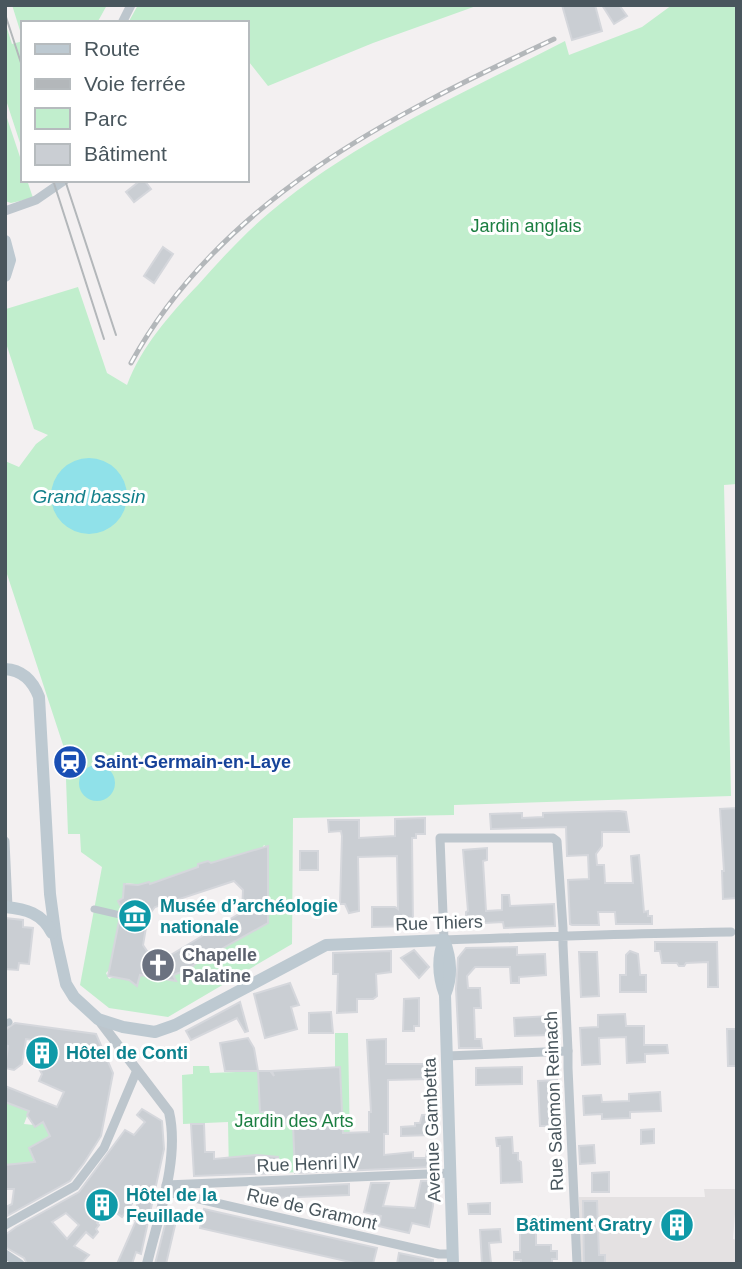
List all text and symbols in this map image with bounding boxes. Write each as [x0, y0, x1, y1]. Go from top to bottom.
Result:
legend [21, 21, 248, 182]
text: Route [84, 37, 140, 60]
text: Voie ferrée [84, 72, 186, 95]
text: Parc [84, 107, 127, 130]
text: Bâtiment [84, 142, 167, 165]
park label: Jardin anglais [470, 216, 582, 236]
water label: Grand bassin [32, 486, 146, 507]
station icon: Saint-Germain-en-Laye [51, 743, 89, 781]
place label: Saint-Germain-en-Laye [94, 752, 291, 772]
place label: Musée d’archéologie nationale [160, 896, 338, 937]
museum icon: Musée d’archéologie nationale [116, 897, 154, 935]
street label: Rue Thiers [395, 911, 483, 935]
place label: Chapelle Palatine [182, 945, 257, 986]
church icon: Chapelle Palatine [139, 946, 177, 984]
street label: Rue Salomon Reinach [541, 1011, 567, 1191]
building icon: Hôtel de Conti [23, 1034, 61, 1072]
place label: Hôtel de Conti [66, 1043, 188, 1063]
street label: Avenue Gambetta [419, 1056, 445, 1203]
park label: Jardin des Arts [234, 1111, 354, 1131]
street label: Rue Henri IV [256, 1152, 360, 1176]
street label: Rue de Gramont [245, 1184, 379, 1234]
place label: Hôtel de la Feuillade [126, 1185, 218, 1226]
building icon: Hôtel de la Feuillade [83, 1186, 121, 1224]
building icon: Bâtiment Gratry [658, 1206, 696, 1244]
place label: Bâtiment Gratry [516, 1215, 652, 1235]

